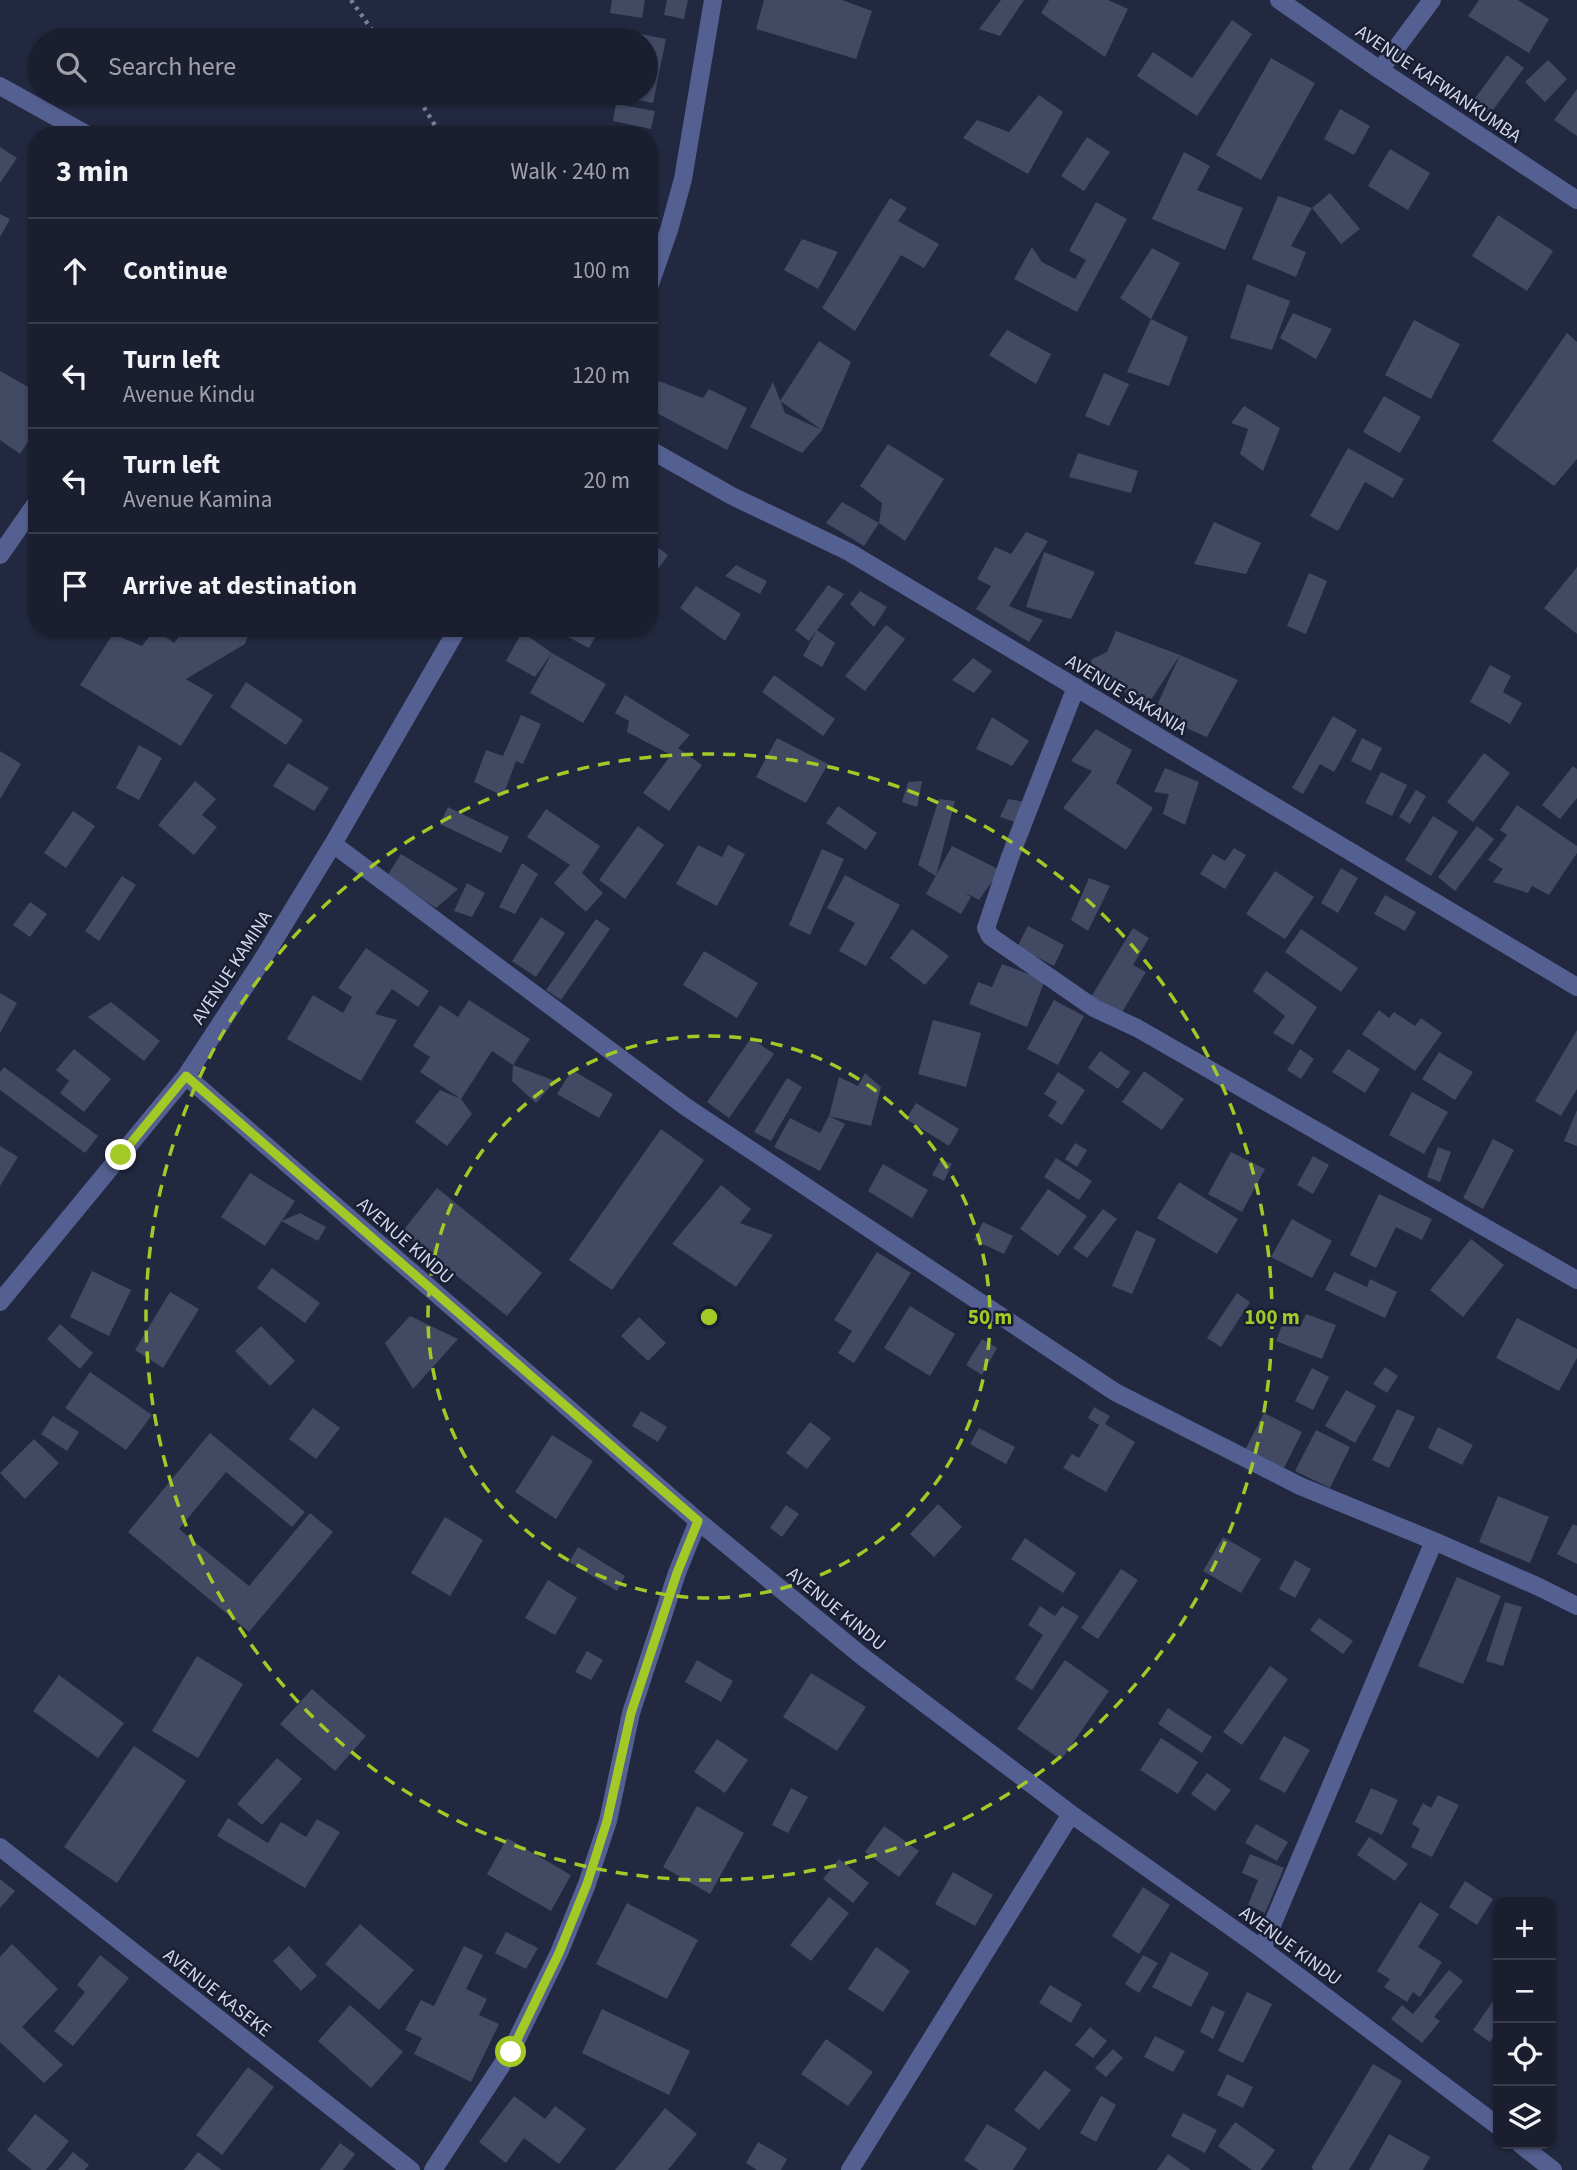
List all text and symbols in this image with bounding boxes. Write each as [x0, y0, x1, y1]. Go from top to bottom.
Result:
street label: AVENUE KAFWANKUMBA [1350, 19, 1527, 150]
search box [28, 28, 658, 105]
icon: search [52, 48, 90, 86]
text: Search here [108, 48, 236, 85]
text: 3 min [56, 150, 129, 193]
text: Walk · 240 m [511, 155, 630, 188]
icon: ahead [56, 252, 94, 290]
text: Continue [123, 252, 228, 289]
text: 100 m [572, 254, 630, 287]
text: Turn left [123, 341, 220, 378]
icon: left [56, 357, 94, 395]
text: 120 m [572, 359, 630, 392]
text: Avenue Kindu [123, 378, 255, 411]
text: Turn left [123, 446, 220, 483]
icon: left [56, 462, 94, 500]
text: 20 m [583, 464, 630, 497]
text: Avenue Kamina [123, 483, 272, 516]
icon: arrive [56, 567, 94, 605]
text: Arrive at destination [123, 567, 357, 604]
street label: AVENUE SAKANIA [1060, 648, 1193, 743]
street label: AVENUE KAMINA [185, 905, 280, 1030]
route end [105, 1139, 136, 1170]
street label: AVENUE KINDU [351, 1191, 459, 1291]
text: 50 m [968, 1302, 1012, 1332]
text: 100 m [1244, 1302, 1300, 1332]
centre of rings [697, 1305, 721, 1329]
street label: AVENUE KINDU [781, 1561, 891, 1658]
map controls [1493, 1897, 1556, 2149]
button: + [1493, 1897, 1556, 1960]
street label: AVENUE KINDU [1233, 1900, 1347, 1993]
street label: AVENUE KASEKE [157, 1942, 277, 2044]
button: − [1493, 1960, 1556, 2023]
button: locate [1493, 2023, 1556, 2086]
route start [495, 2036, 526, 2067]
button: layers [1493, 2086, 1556, 2149]

